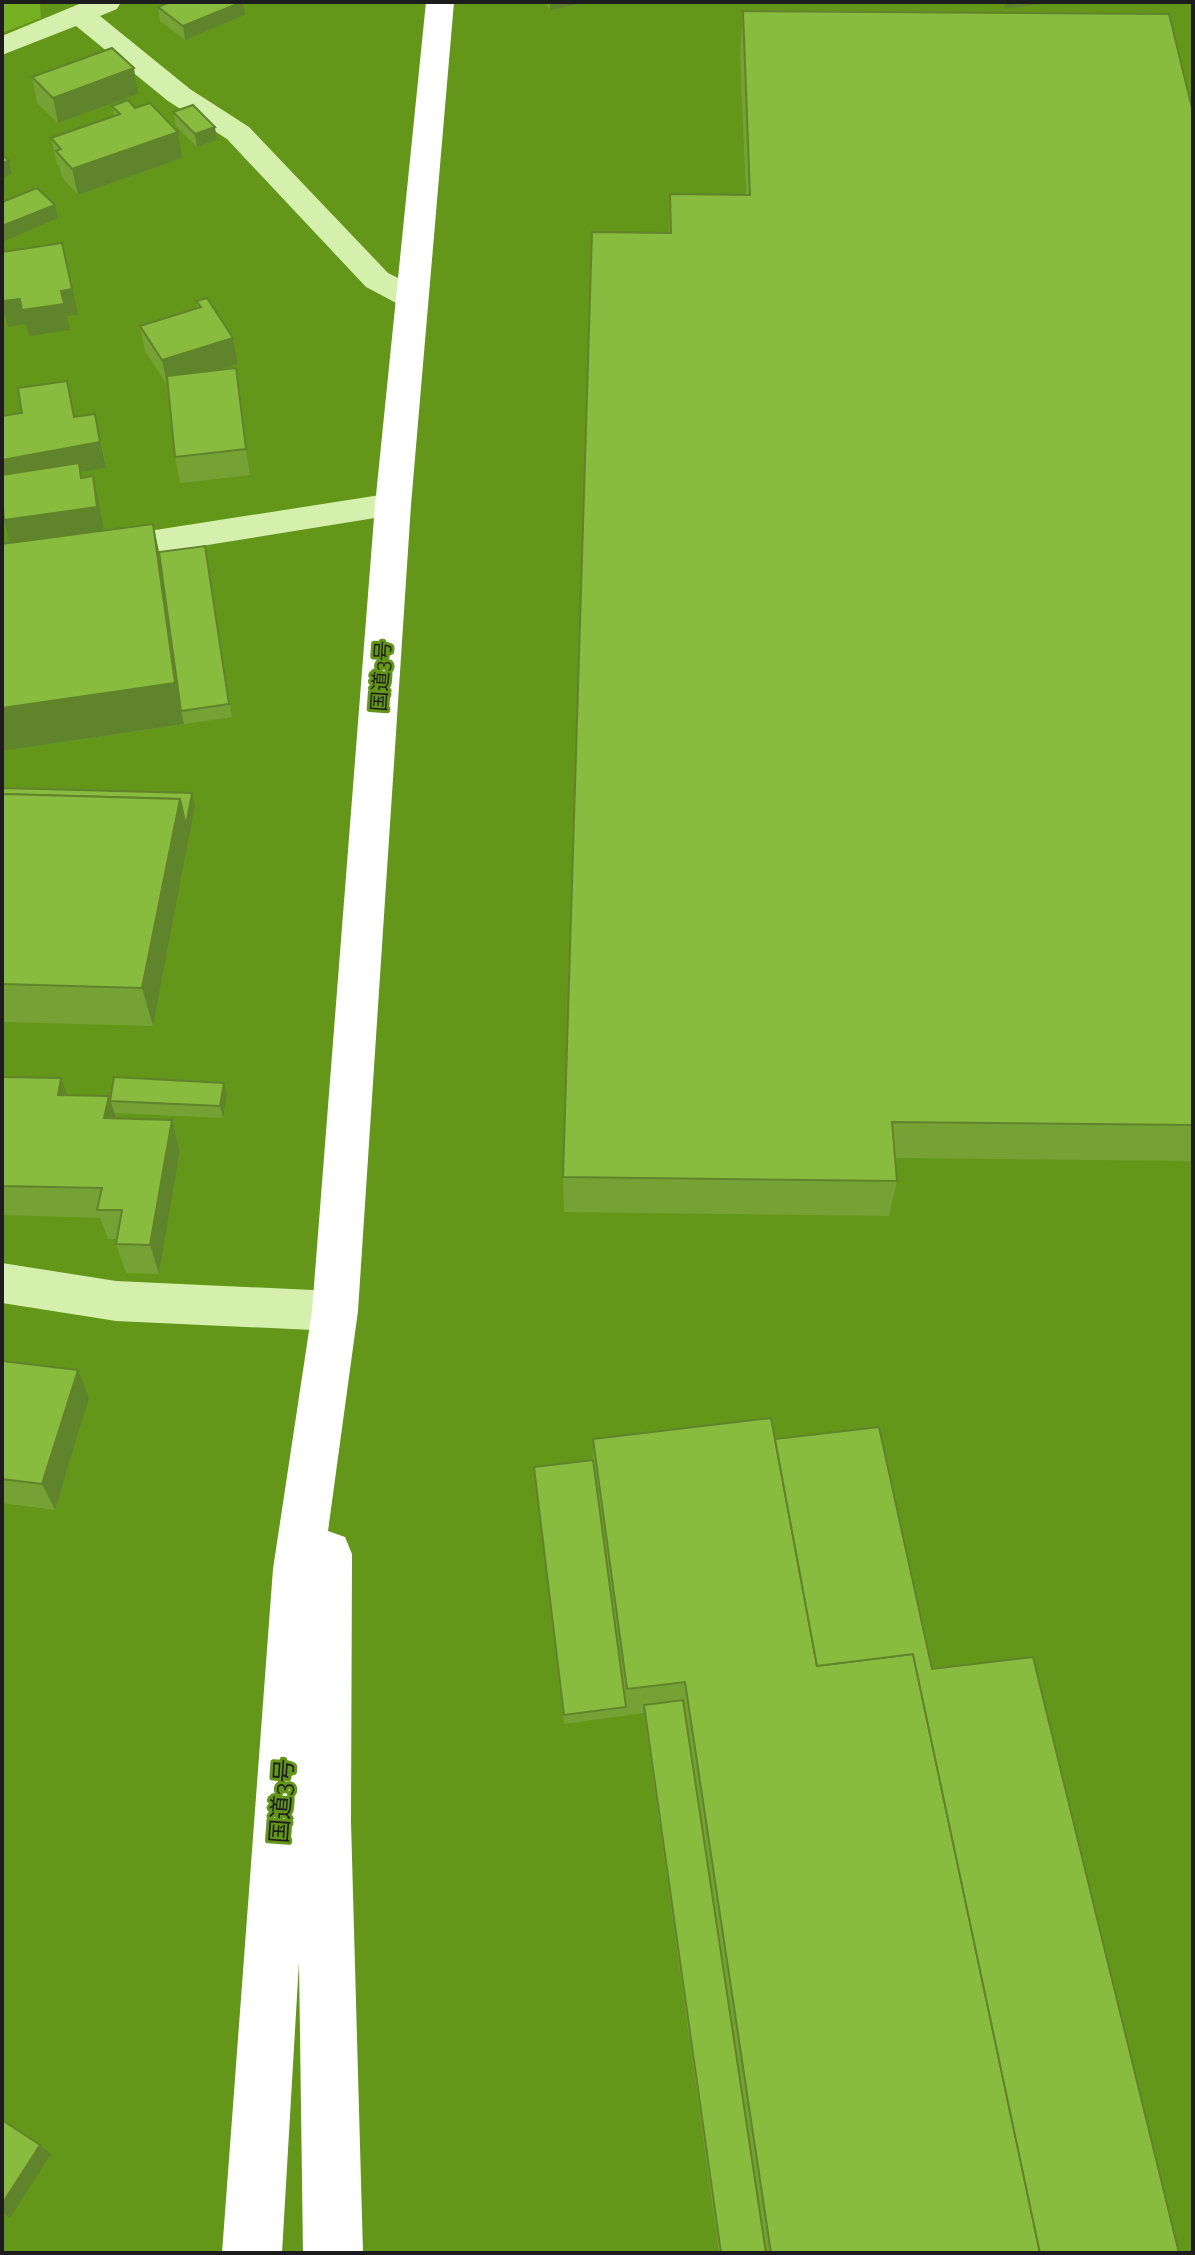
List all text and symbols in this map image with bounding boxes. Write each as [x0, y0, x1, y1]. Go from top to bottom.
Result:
street label: 国道3号 [367, 640, 395, 712]
street label: 国道3号 [264, 1758, 299, 1844]

